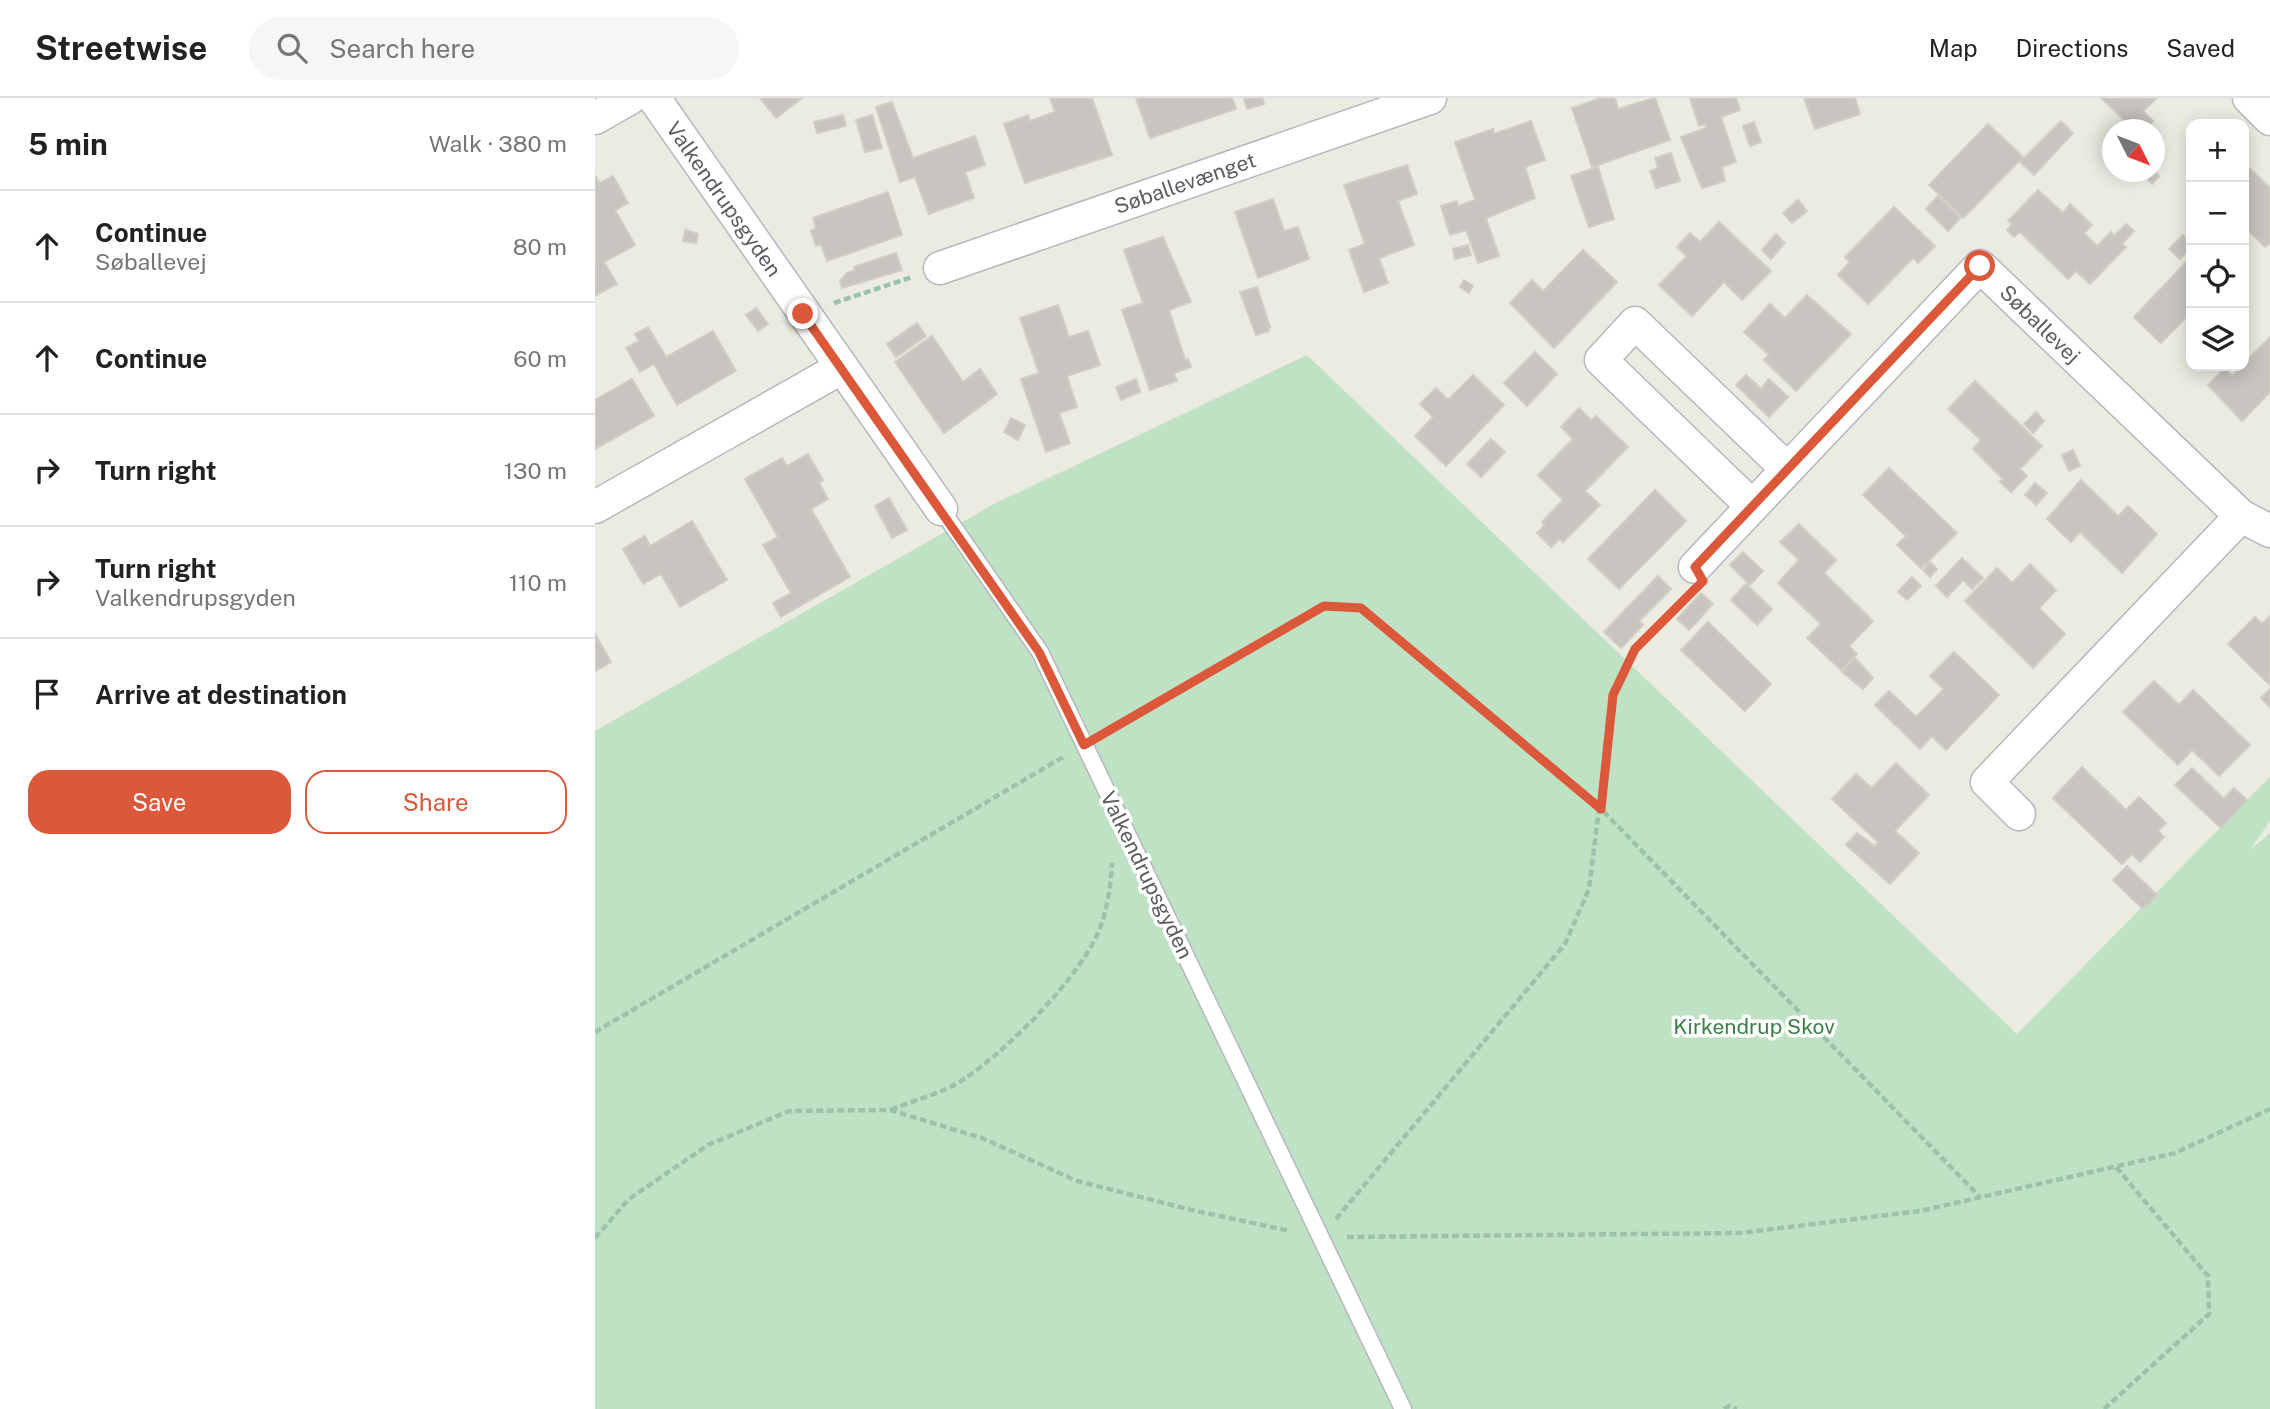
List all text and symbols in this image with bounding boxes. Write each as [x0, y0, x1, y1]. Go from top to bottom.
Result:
search box [249, 17, 739, 80]
text: Streetwise [35, 29, 207, 67]
icon: search [273, 29, 311, 67]
text: Search here [329, 33, 475, 64]
text: Map [1929, 34, 1978, 62]
text: Directions [2016, 34, 2128, 62]
text: Saved [2166, 34, 2235, 62]
street label: Valkendrupsgyden [661, 117, 787, 281]
north arrow [2102, 119, 2165, 182]
map controls [2186, 119, 2249, 371]
button: + [2186, 119, 2249, 182]
text: 5 min [28, 126, 108, 162]
text: Walk · 380 m [429, 130, 567, 157]
street label: Søballevænget [1111, 147, 1259, 219]
button: − [2186, 182, 2249, 245]
text: Continue [95, 217, 207, 248]
icon: ahead [28, 227, 66, 265]
text: 80 m [513, 233, 567, 260]
button: locate [2186, 245, 2249, 308]
text: Søballevej [95, 248, 206, 275]
route start [1964, 250, 1995, 281]
street label: Søballevej [1995, 280, 2085, 368]
route end [787, 298, 818, 329]
button: layers [2186, 308, 2249, 371]
icon: ahead [28, 339, 66, 377]
text: Continue [95, 343, 207, 374]
text: 60 m [513, 345, 567, 372]
icon: right [28, 451, 66, 489]
text: Turn right [95, 455, 217, 486]
text: 130 m [504, 457, 567, 484]
text: Turn right [95, 553, 217, 584]
icon: right [28, 563, 66, 601]
text: 110 m [509, 569, 567, 596]
text: Valkendrupsgyden [95, 584, 296, 611]
icon: arrive [28, 675, 66, 713]
text: Arrive at destination [95, 679, 347, 710]
button: Save [28, 770, 291, 834]
button: Share [305, 770, 567, 834]
street label: Valkendrupsgyden [1096, 787, 1198, 963]
park label: Kirkendrup Skov [1673, 1014, 1835, 1039]

